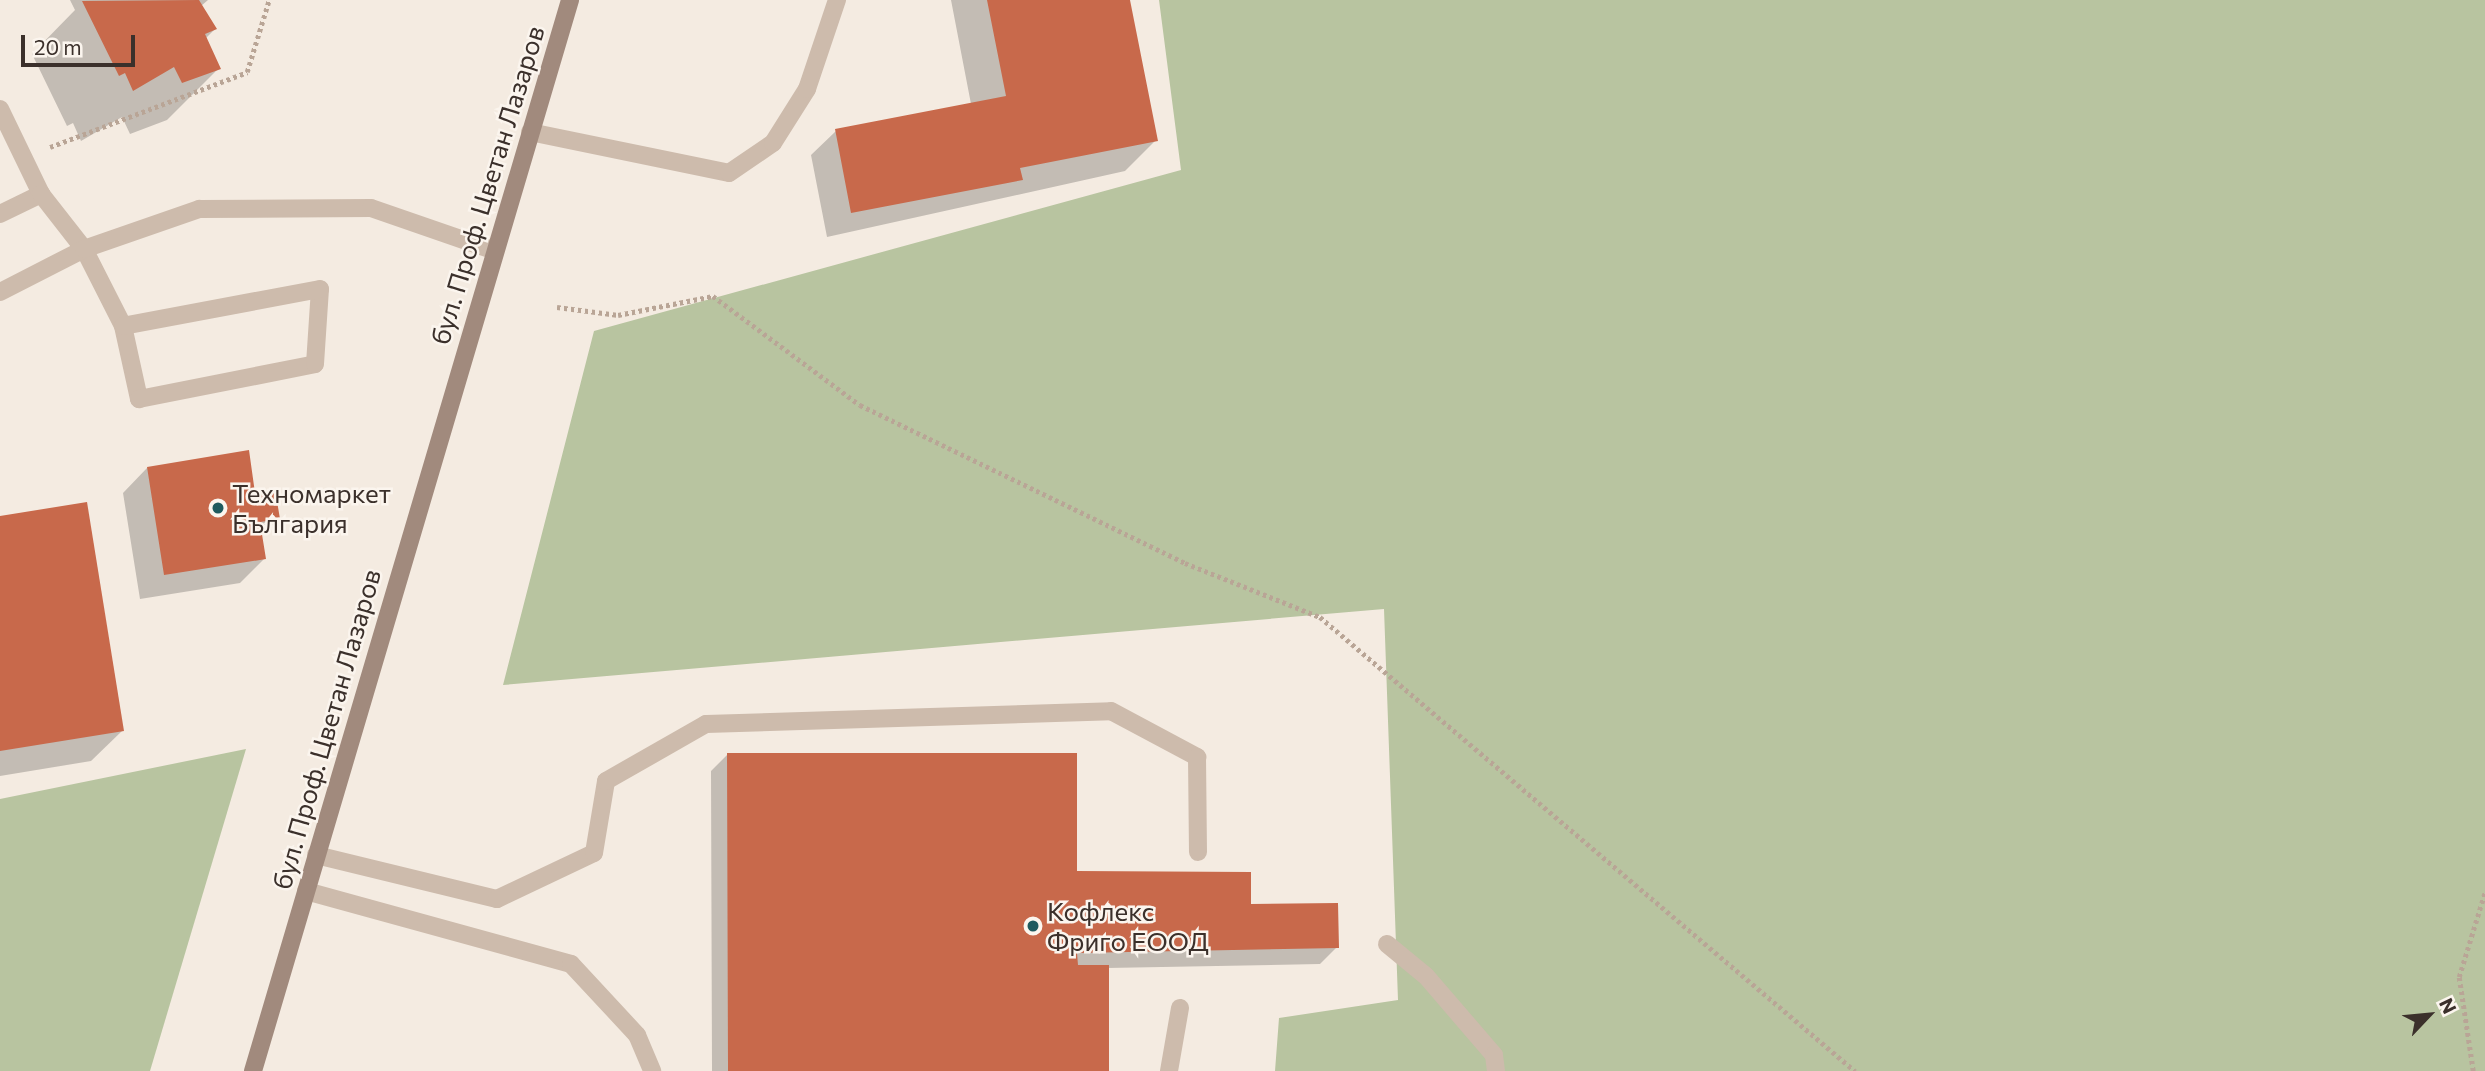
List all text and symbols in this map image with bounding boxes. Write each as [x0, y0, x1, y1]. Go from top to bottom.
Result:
scale bar [24, 21, 138, 65]
street label: бул. Проф. Цветан Лазаров [424, 22, 550, 348]
text: 20 m [34, 34, 82, 59]
place label: Техномаркет България [232, 477, 391, 538]
marker: Техномаркет България [210, 500, 226, 516]
street label: бул. Проф. Цветан Лазаров [265, 565, 387, 893]
place label: Кофлекс Фриго ЕООД [1047, 895, 1209, 956]
marker: Кофлекс Фриго ЕООД [1025, 918, 1041, 934]
north arrow [2394, 980, 2464, 1050]
text: N [2435, 994, 2462, 1017]

